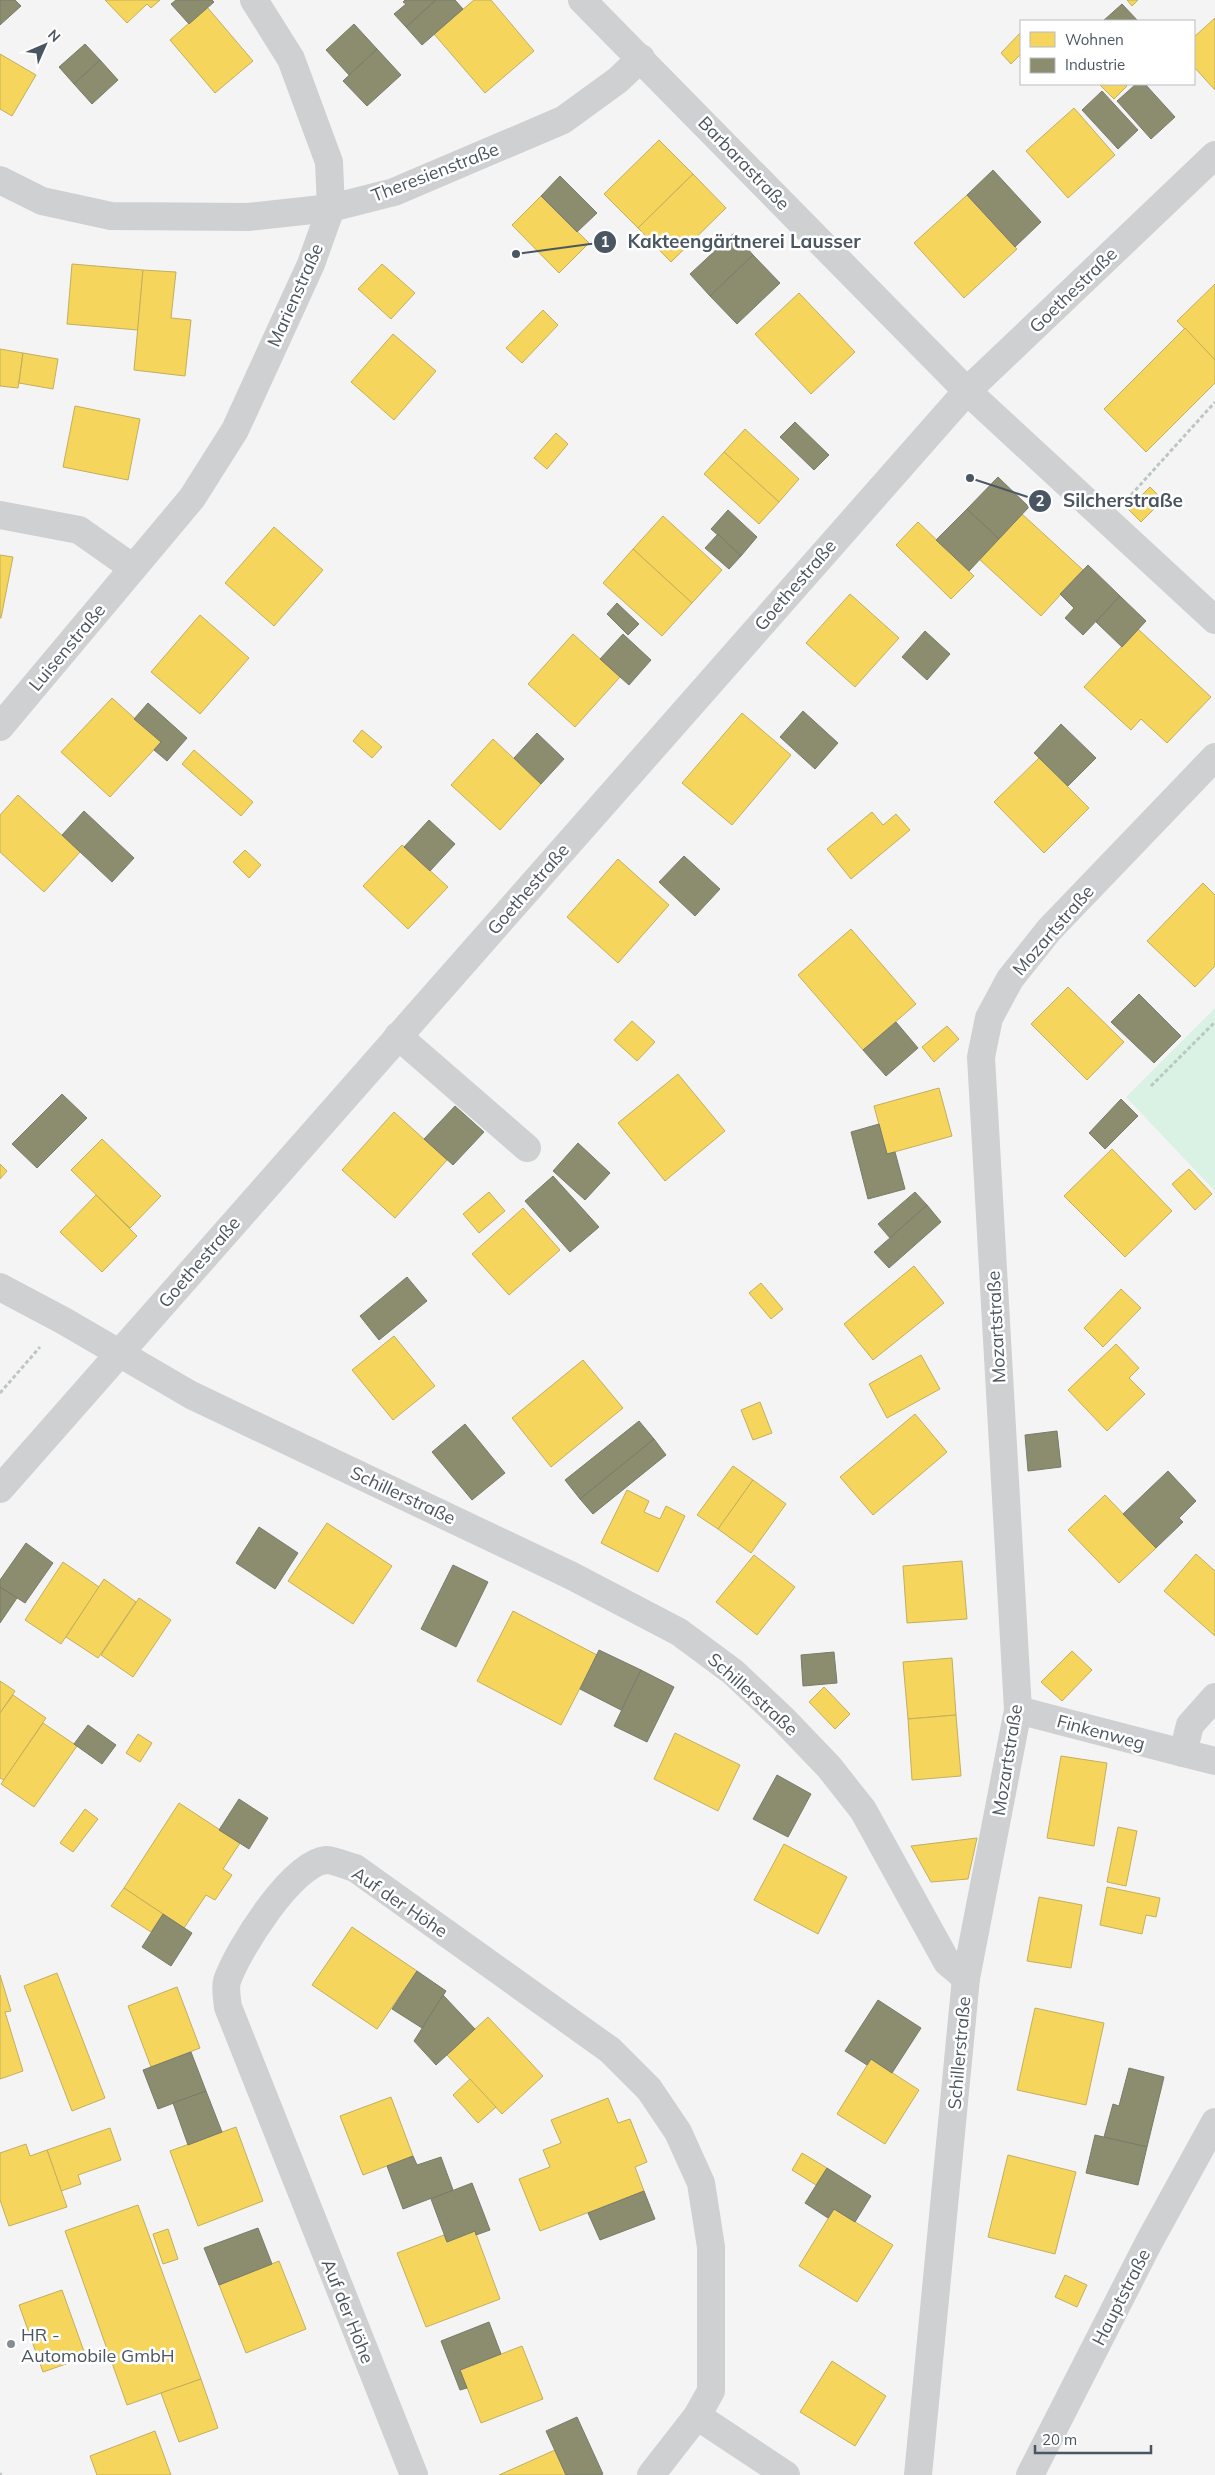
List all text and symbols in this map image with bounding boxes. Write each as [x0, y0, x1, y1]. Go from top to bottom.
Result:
north arrow [20, 20, 70, 70]
legend [1020, 20, 1195, 85]
text: N [44, 26, 64, 46]
text: Wohnen [1065, 30, 1124, 49]
text: Industrie [1065, 55, 1125, 74]
street label: Barbarastraße [693, 111, 795, 215]
street label: Theresienstraße [368, 137, 502, 207]
callout: Kakteengärtnerei Lausser [592, 225, 870, 259]
text: Kakteengärtnerei Lausser [627, 229, 861, 253]
text: 1 [600, 232, 610, 251]
street label: Marienstraße [262, 240, 328, 350]
street label: Goethestraße [1024, 242, 1122, 338]
callout: Silcherstraße [1028, 484, 1193, 518]
text: Silcherstraße [1063, 488, 1183, 512]
text: 2 [1035, 491, 1045, 510]
street label: Goethestraße [749, 535, 841, 635]
street label: Luisenstraße [24, 599, 110, 695]
street label: Goethestraße [482, 839, 574, 939]
street label: Mozartstraße [1007, 880, 1099, 980]
street label: Goethestraße [153, 1212, 245, 1312]
street label: Mozartstraße [982, 1270, 1010, 1384]
street label: Schillerstraße [347, 1461, 459, 1529]
street label: Schillerstraße [703, 1648, 803, 1740]
street label: Mozartstraße [987, 1703, 1027, 1817]
street label: Finkenweg [1054, 1709, 1148, 1755]
street label: Auf der Höhe [348, 1862, 452, 1942]
street label: Schillerstraße [943, 1996, 975, 2110]
street label: Hauptstraße [1087, 2245, 1155, 2349]
street label: Auf der Höhe [317, 2255, 379, 2367]
place label: HR - Automobile GmbH [21, 2323, 175, 2367]
marker: HR - Automobile GmbH [5, 2338, 17, 2350]
scale bar [1035, 2422, 1151, 2454]
text: 20 m [1042, 2430, 1077, 2449]

